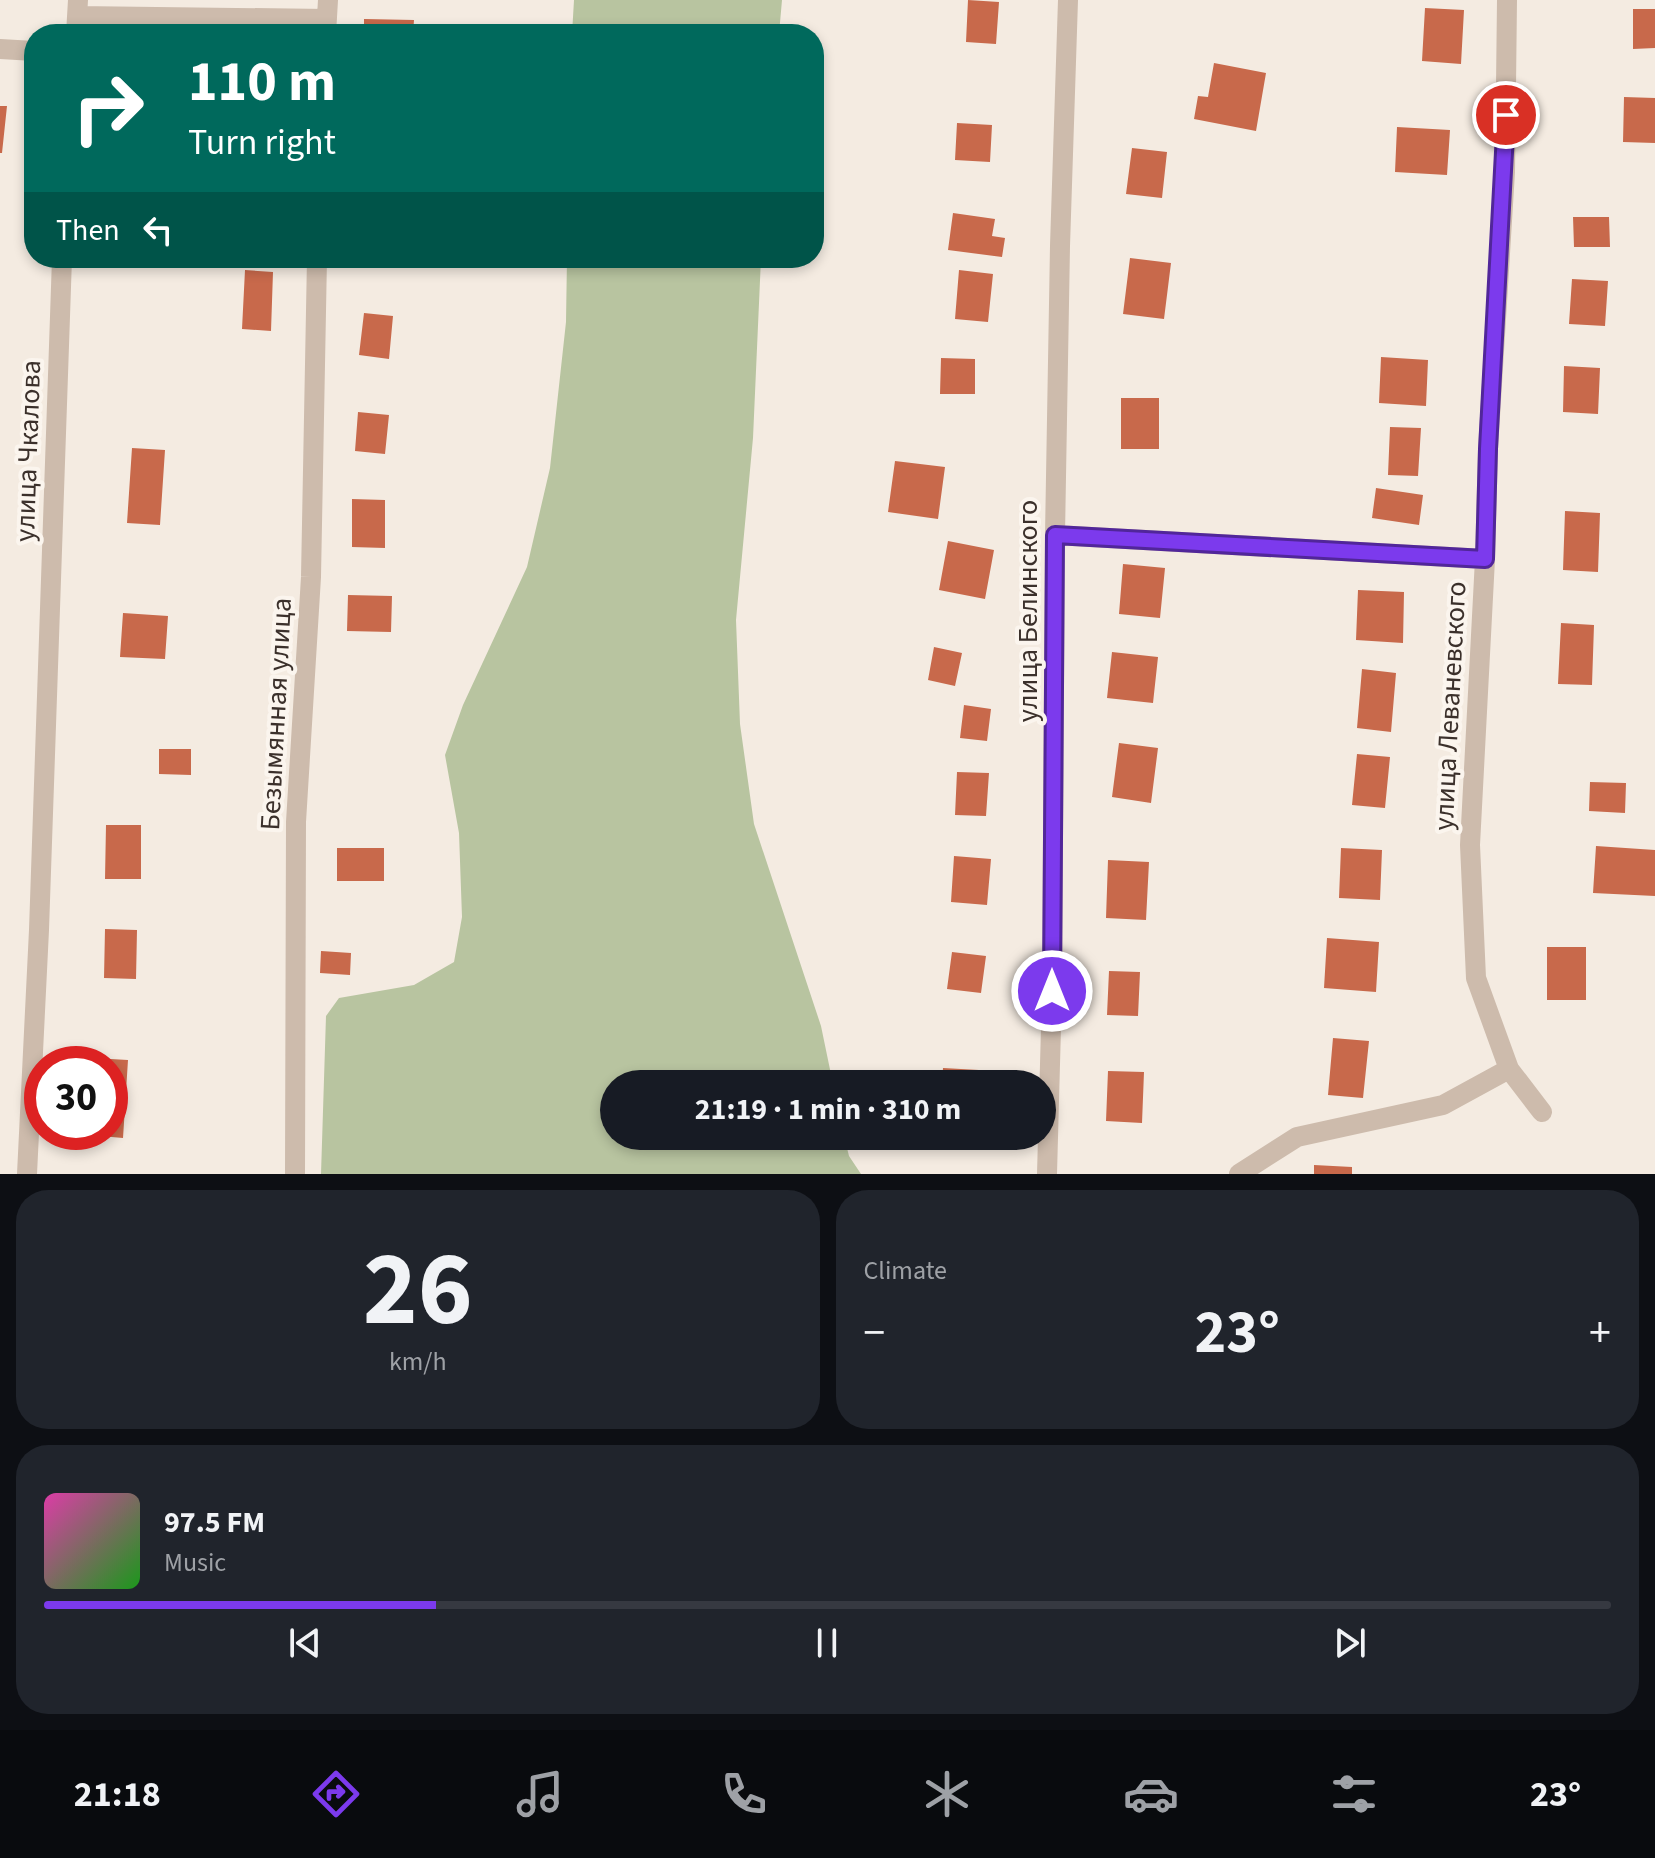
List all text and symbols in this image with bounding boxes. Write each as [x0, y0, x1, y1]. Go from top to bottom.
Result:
text: 110 m [188, 43, 336, 122]
icon: right [56, 56, 160, 160]
pin [1472, 81, 1540, 149]
icon: arrive [1484, 93, 1528, 137]
text: Turn right [188, 117, 336, 168]
icon: left [136, 208, 180, 252]
text: Then [56, 209, 120, 252]
street label: улица Чкалова [5, 359, 51, 543]
street label: улица Белинского [1008, 500, 1048, 722]
street label: улица Леваневского [1423, 580, 1477, 832]
street label: Безымянная улица [250, 597, 302, 831]
position arrow [1010, 949, 1094, 1033]
speed limit sign: 30 [24, 1046, 128, 1150]
text: 21:19 · 1 min · 310 m [695, 1088, 961, 1131]
text: 26 [363, 1217, 473, 1365]
text: Climate [864, 1252, 947, 1289]
text: 23° [1195, 1291, 1280, 1376]
text: − [864, 1302, 885, 1365]
text: + [1589, 1302, 1611, 1365]
text: km/h [389, 1343, 447, 1380]
text: 97.5 FM [164, 1501, 265, 1544]
text: Music [164, 1544, 226, 1581]
icon: previous [283, 1621, 327, 1665]
icon: pause [805, 1621, 849, 1665]
icon: next [1328, 1621, 1372, 1665]
icon: directions [308, 1766, 364, 1822]
icon: music [512, 1766, 568, 1822]
icon: phone [716, 1766, 772, 1822]
icon: climate [919, 1766, 975, 1822]
icon: car [1123, 1766, 1179, 1822]
icon: filters [1326, 1766, 1382, 1822]
text: 21:18 [74, 1769, 161, 1820]
text: 23° [1530, 1769, 1581, 1820]

